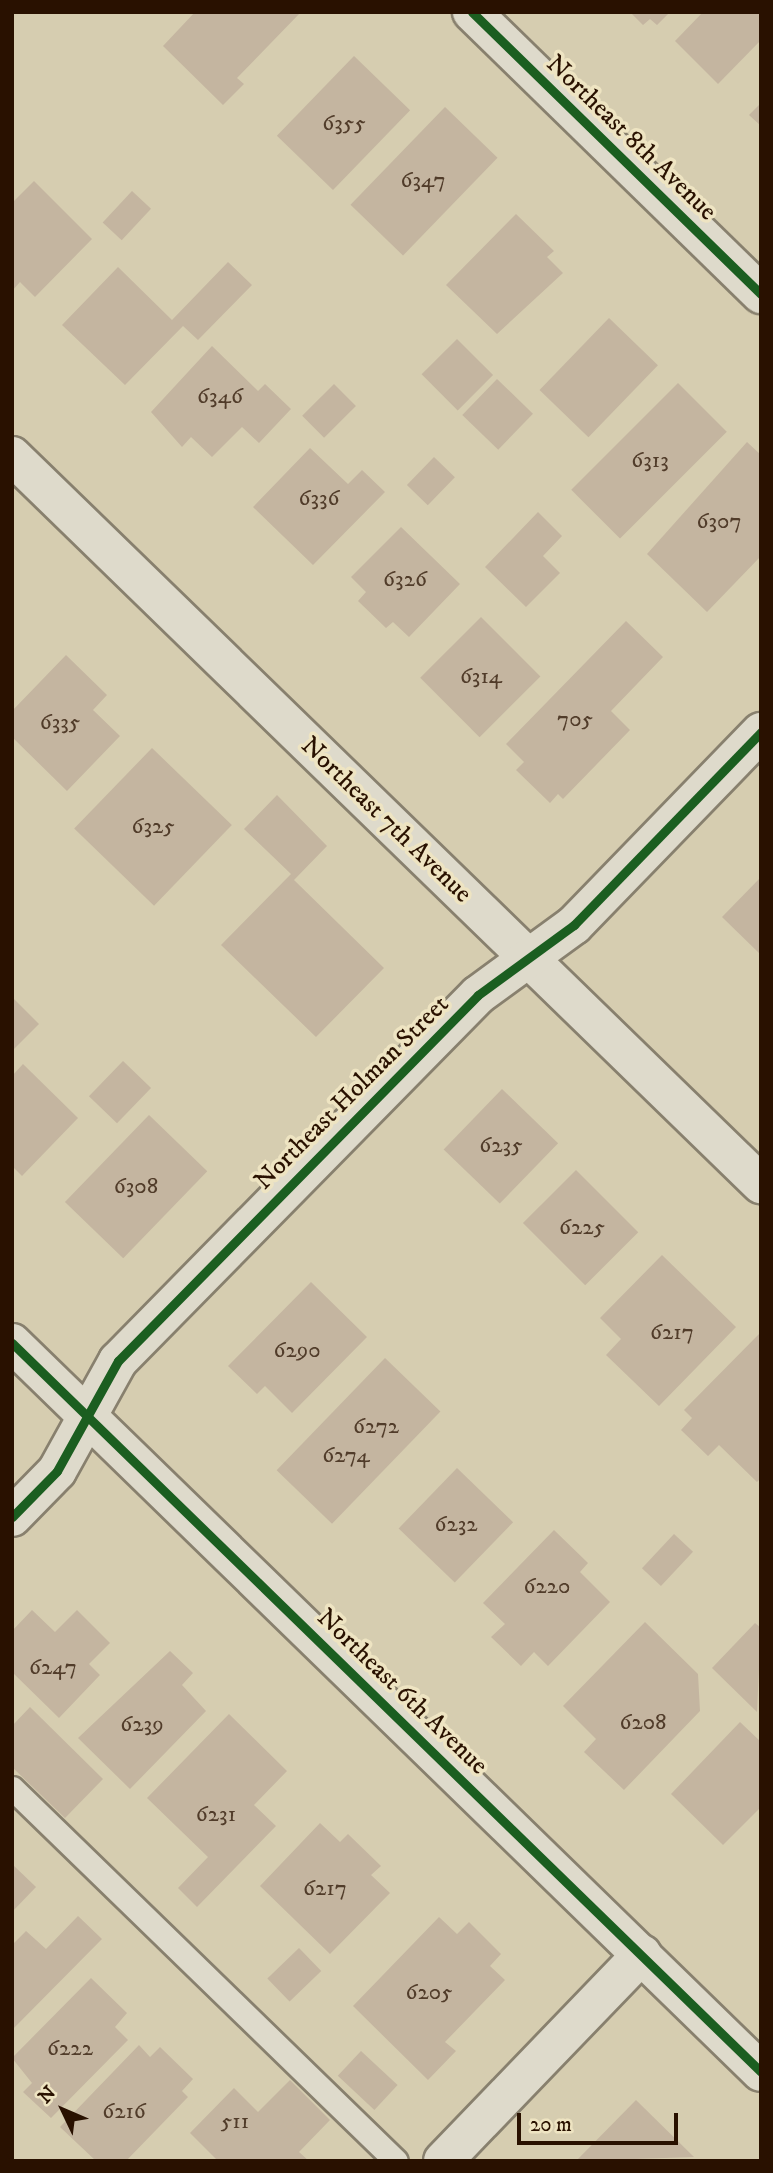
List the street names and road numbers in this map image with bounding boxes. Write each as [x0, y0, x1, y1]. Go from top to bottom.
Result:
street label: Northeast 8th Avenue [539, 49, 723, 227]
street label: Northeast 7th Avenue [294, 730, 478, 910]
street label: Northeast Holman Street [248, 989, 456, 1197]
street label: Northeast 6th Avenue [310, 1603, 494, 1781]

